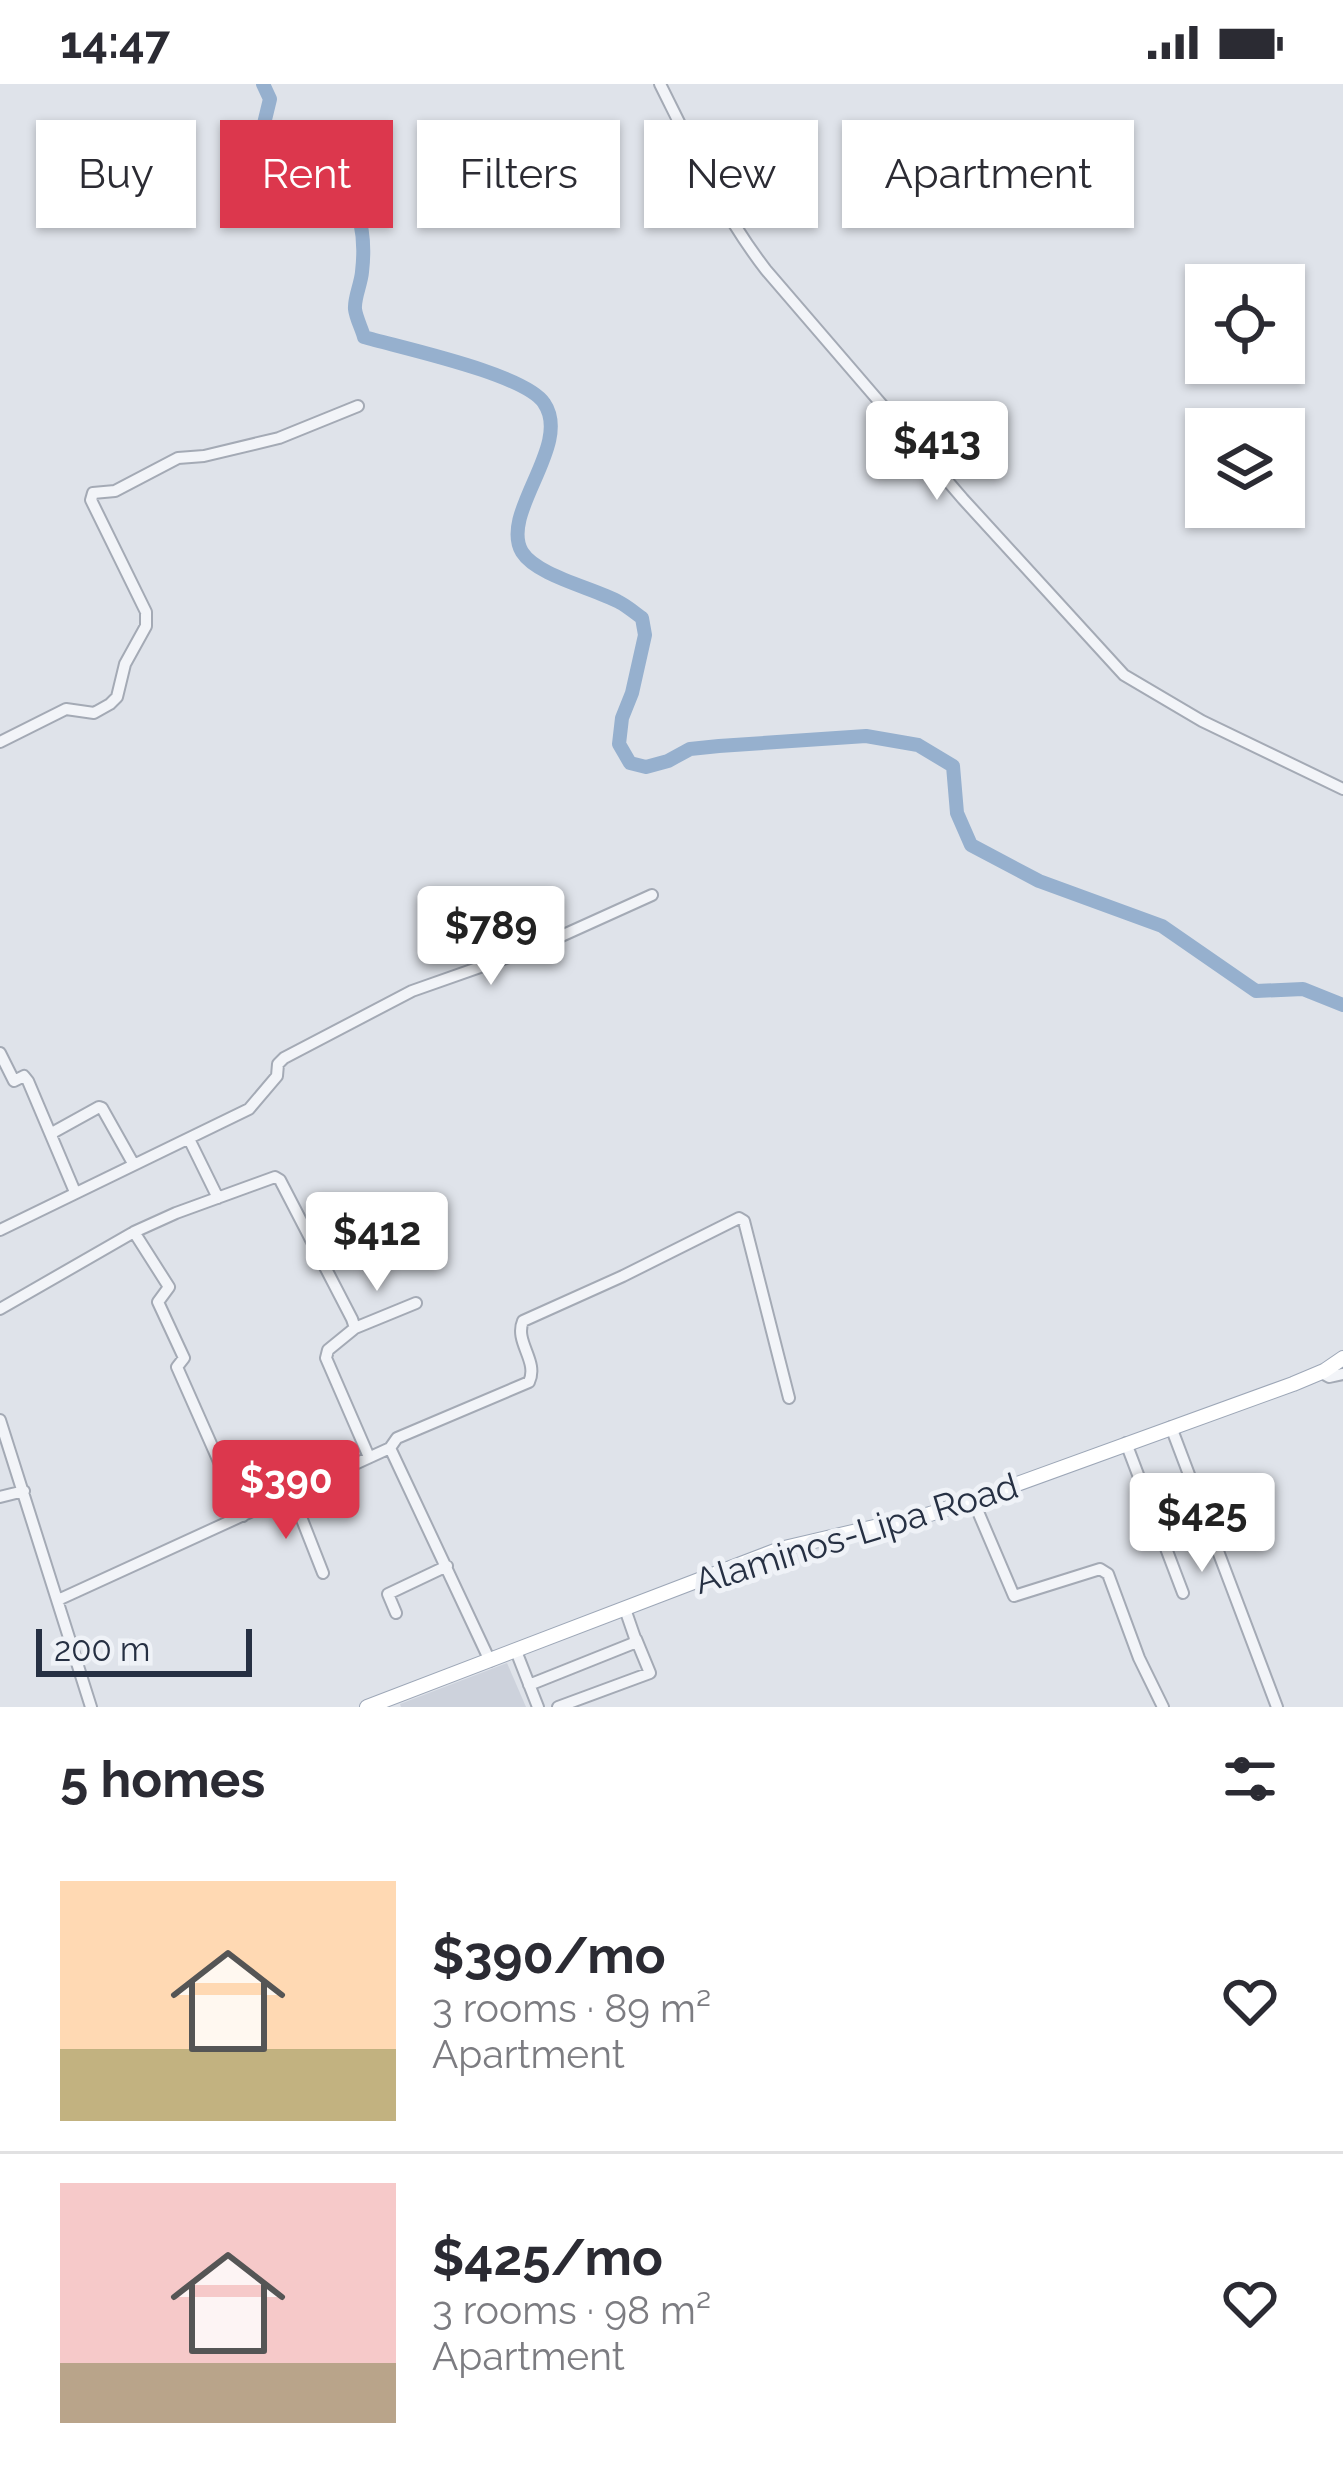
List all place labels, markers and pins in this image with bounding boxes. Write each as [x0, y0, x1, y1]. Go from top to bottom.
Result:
pin: $413 [866, 401, 1008, 503]
pin: $789 [420, 886, 562, 988]
pin: $412 [306, 1192, 448, 1294]
pin: $390 [215, 1440, 357, 1542]
pin: $425 [1131, 1473, 1273, 1575]

